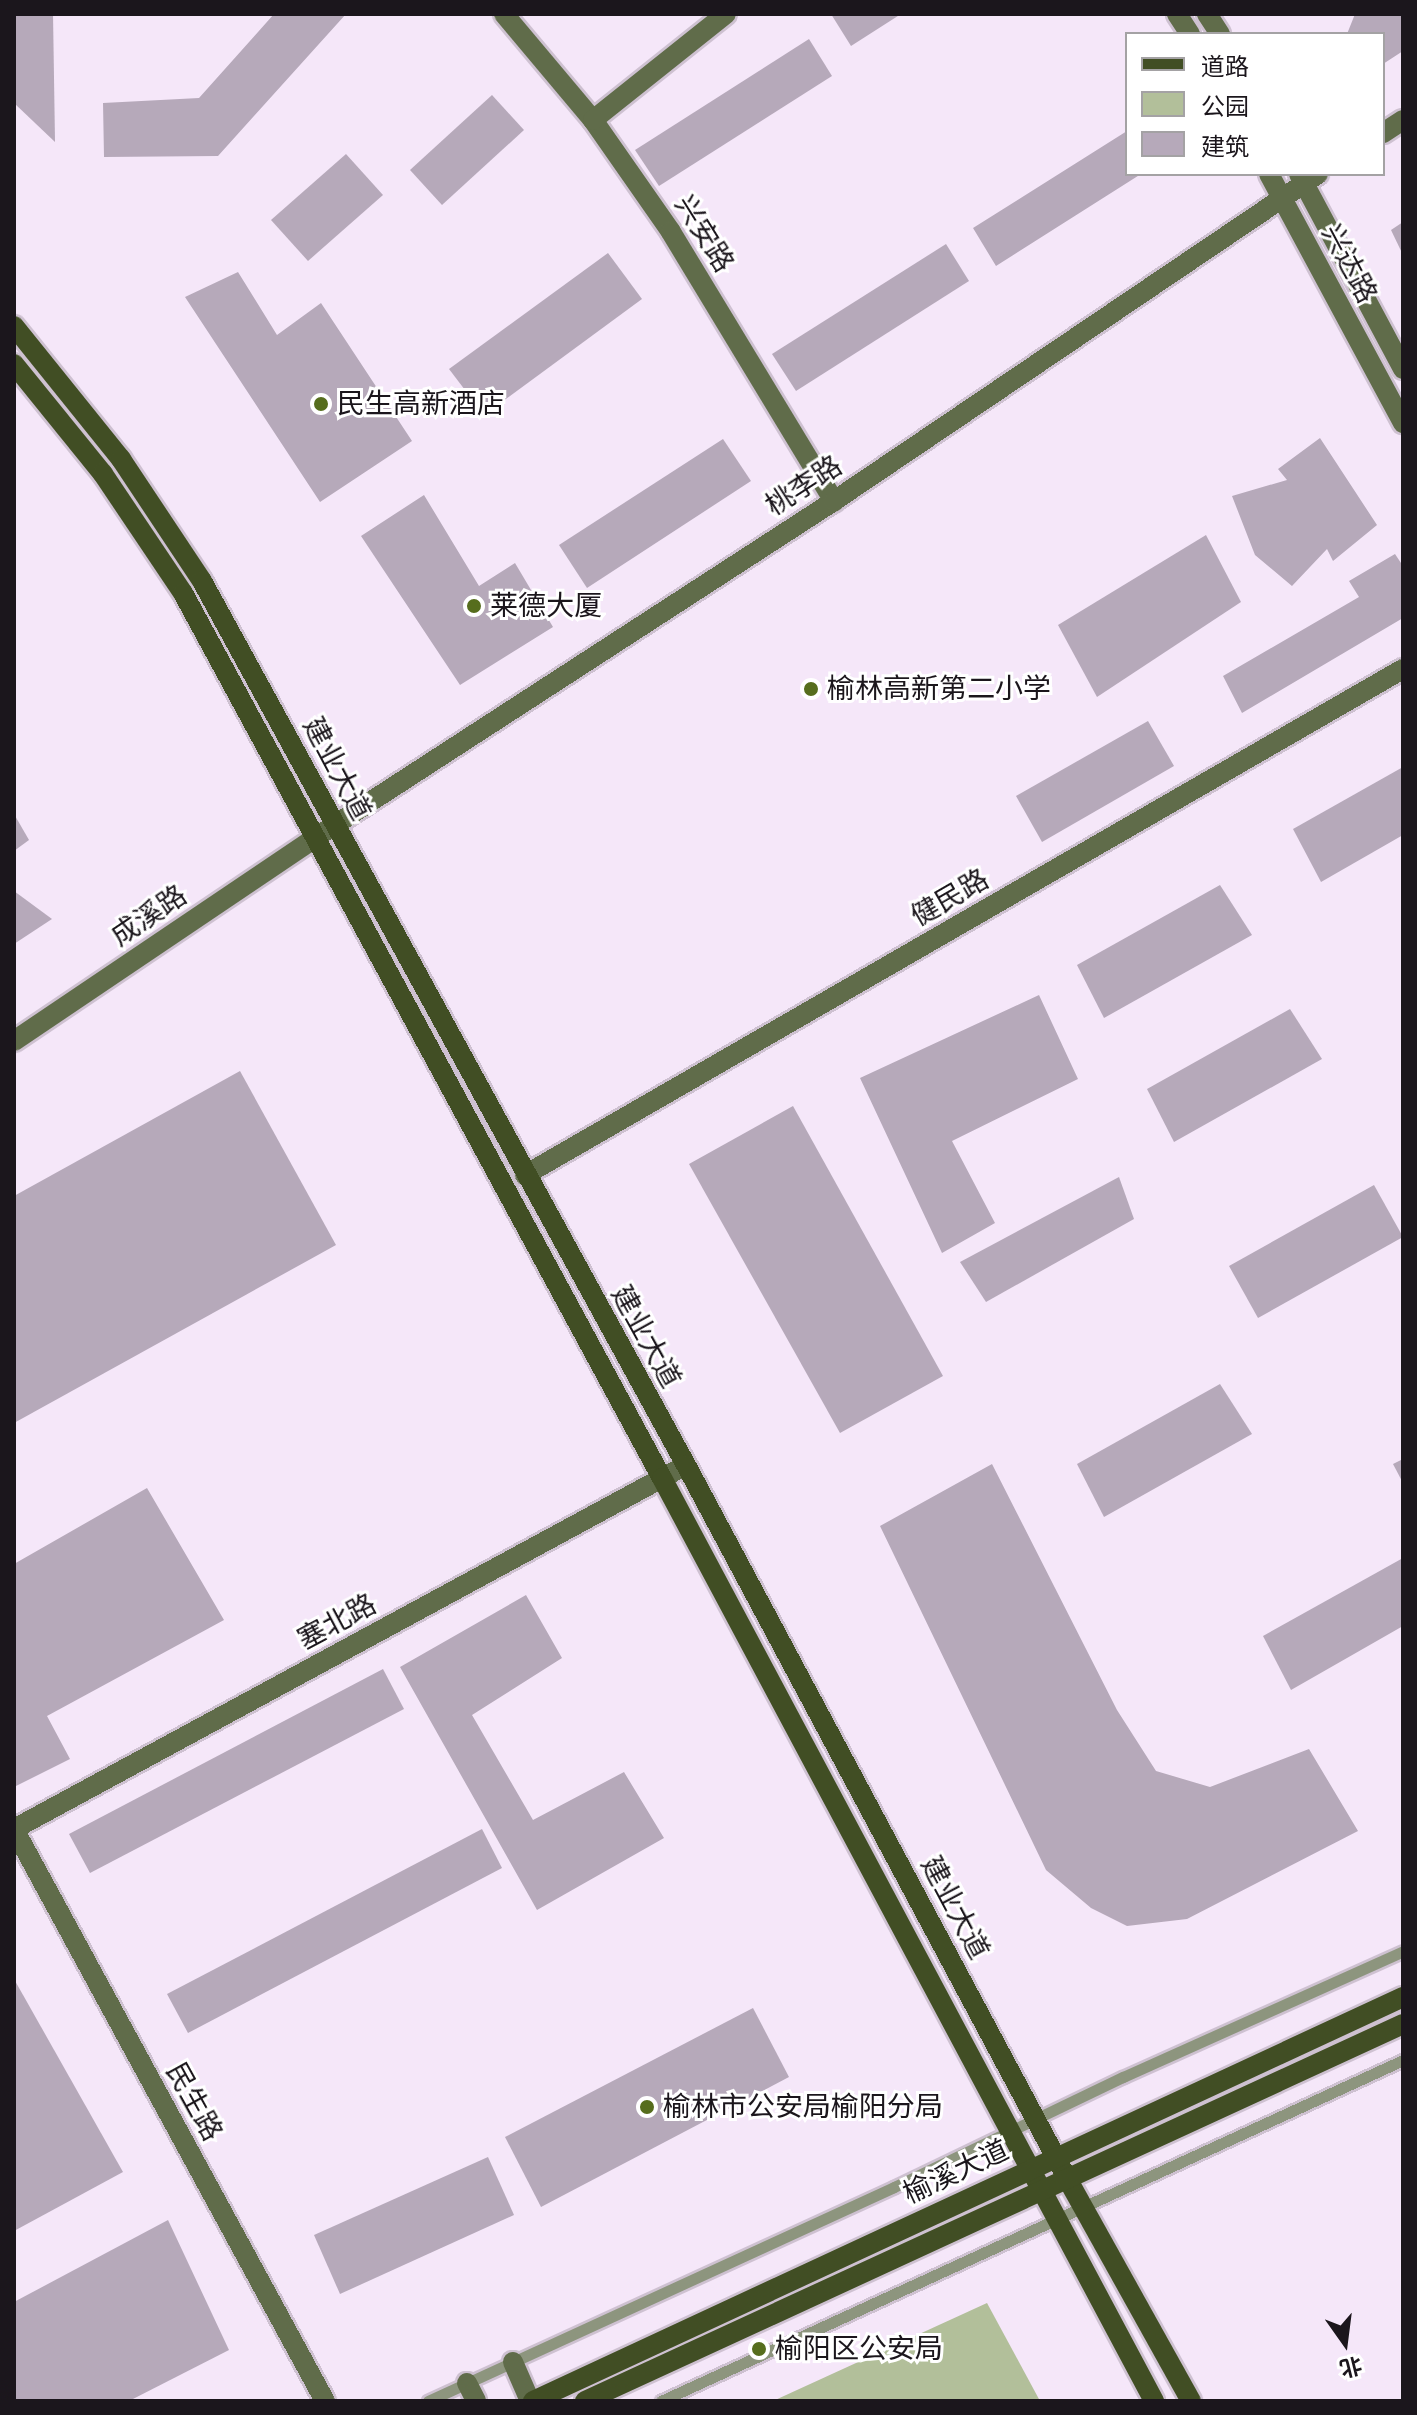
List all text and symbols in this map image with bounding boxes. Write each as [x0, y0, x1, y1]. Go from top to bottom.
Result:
legend [1125, 32, 1385, 176]
text: 道路 [1201, 53, 1249, 81]
text: 公园 [1201, 93, 1249, 121]
text: 建筑 [1201, 133, 1249, 161]
street label: 兴安路 [667, 189, 741, 279]
street label: 兴达路 [1314, 219, 1384, 309]
place label: 民生高新酒店 [337, 387, 505, 421]
marker: 民生高新酒店 [312, 395, 330, 413]
street label: 桃李路 [760, 449, 848, 523]
place label: 莱德大厦 [490, 589, 602, 623]
marker: 莱德大厦 [465, 597, 483, 615]
place label: 榆林高新第二小学 [827, 672, 1051, 706]
marker: 榆林高新第二小学 [802, 680, 820, 698]
street label: 建业大道 [296, 712, 378, 826]
street label: 健民路 [905, 862, 995, 934]
street label: 成溪路 [105, 879, 193, 953]
street label: 建业大道 [604, 1280, 688, 1394]
street label: 塞北路 [292, 1587, 382, 1657]
street label: 建业大道 [914, 1851, 996, 1965]
street label: 民生路 [159, 2057, 229, 2147]
place label: 榆林市公安局榆阳分局 [663, 2090, 943, 2124]
marker: 榆林市公安局榆阳分局 [638, 2098, 656, 2116]
street label: 榆溪大道 [898, 2133, 1014, 2211]
north arrow [1305, 2303, 1385, 2383]
place label: 榆阳区公安局 [775, 2332, 943, 2366]
marker: 榆阳区公安局 [750, 2340, 768, 2358]
text: 北 [1337, 2352, 1365, 2382]

